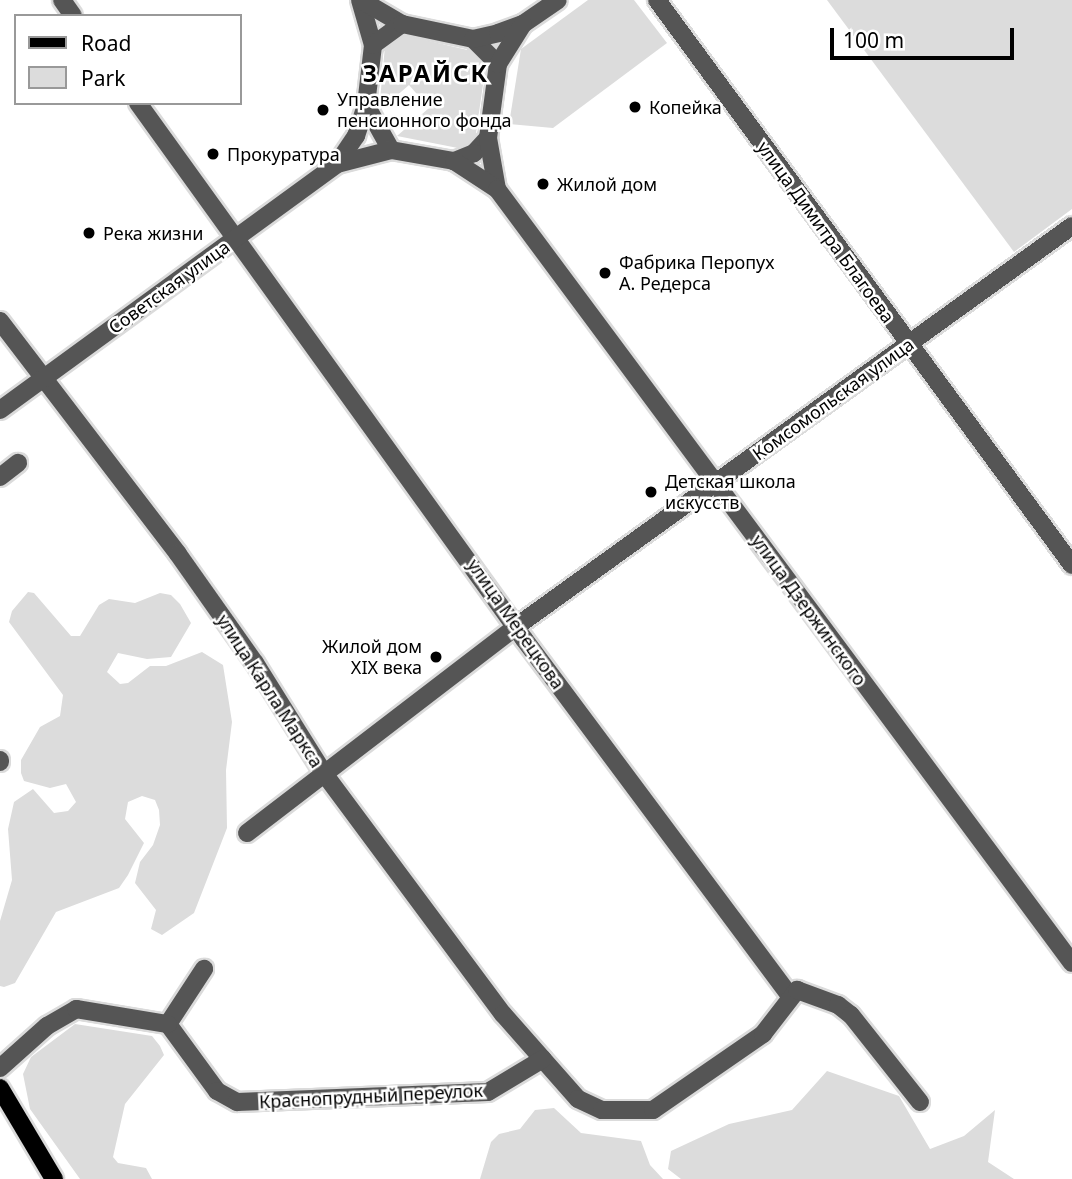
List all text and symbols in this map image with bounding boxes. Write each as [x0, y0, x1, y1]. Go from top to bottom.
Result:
legend [14, 14, 242, 105]
scale bar [834, 14, 1018, 58]
text: 100 m [843, 26, 904, 54]
text: Road [81, 29, 131, 57]
district label: ЗАРАЙСК [364, 59, 488, 87]
text: Park [81, 64, 125, 92]
place label: Управление пенсионного фонда [337, 89, 511, 132]
place label: Копейка [649, 96, 722, 118]
marker: Копейка [627, 99, 643, 115]
marker: Управление пенсионного фонда [315, 102, 331, 118]
street label: улица Димитра Благоева [753, 137, 899, 327]
place label: Прокуратура [227, 143, 340, 165]
marker: Прокуратура [205, 146, 221, 162]
place label: Жилой дом [557, 173, 657, 195]
marker: Жилой дом [535, 176, 551, 192]
place label: Река жизни [103, 222, 203, 244]
marker: Река жизни [81, 225, 97, 241]
street label: Советская улица [104, 236, 234, 338]
place label: Фабрика Перопух А. Редерса [619, 252, 774, 294]
marker: Фабрика Перопух А. Редерса [597, 265, 613, 281]
street label: Комсомольская улица [748, 333, 918, 465]
place label: Детская школа искусств [665, 471, 796, 514]
marker: Детская школа искусств [643, 484, 659, 500]
street label: улица Дзержинского [747, 530, 871, 690]
street label: улица Мерецкова [463, 555, 569, 693]
street label: улица Карла Маркса [212, 610, 328, 772]
place label: Жилой дом XIX века [322, 636, 422, 678]
marker: Жилой дом XIX века [428, 649, 444, 665]
street label: Краснопрудный переулок [259, 1079, 483, 1113]

